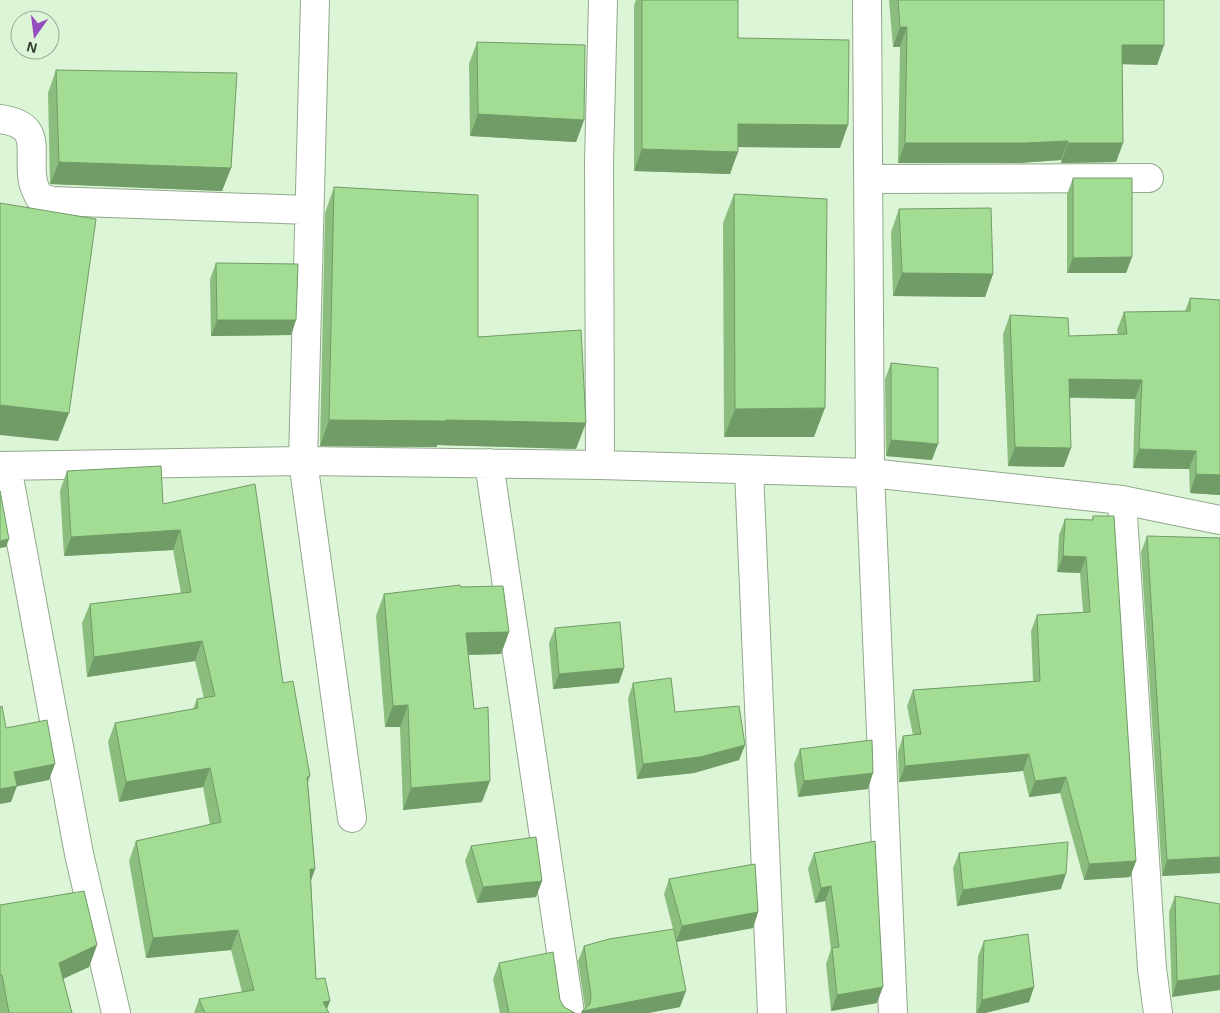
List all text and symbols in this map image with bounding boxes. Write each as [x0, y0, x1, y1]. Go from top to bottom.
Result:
north arrow [10, 10, 60, 60]
text: N [25, 39, 39, 57]

